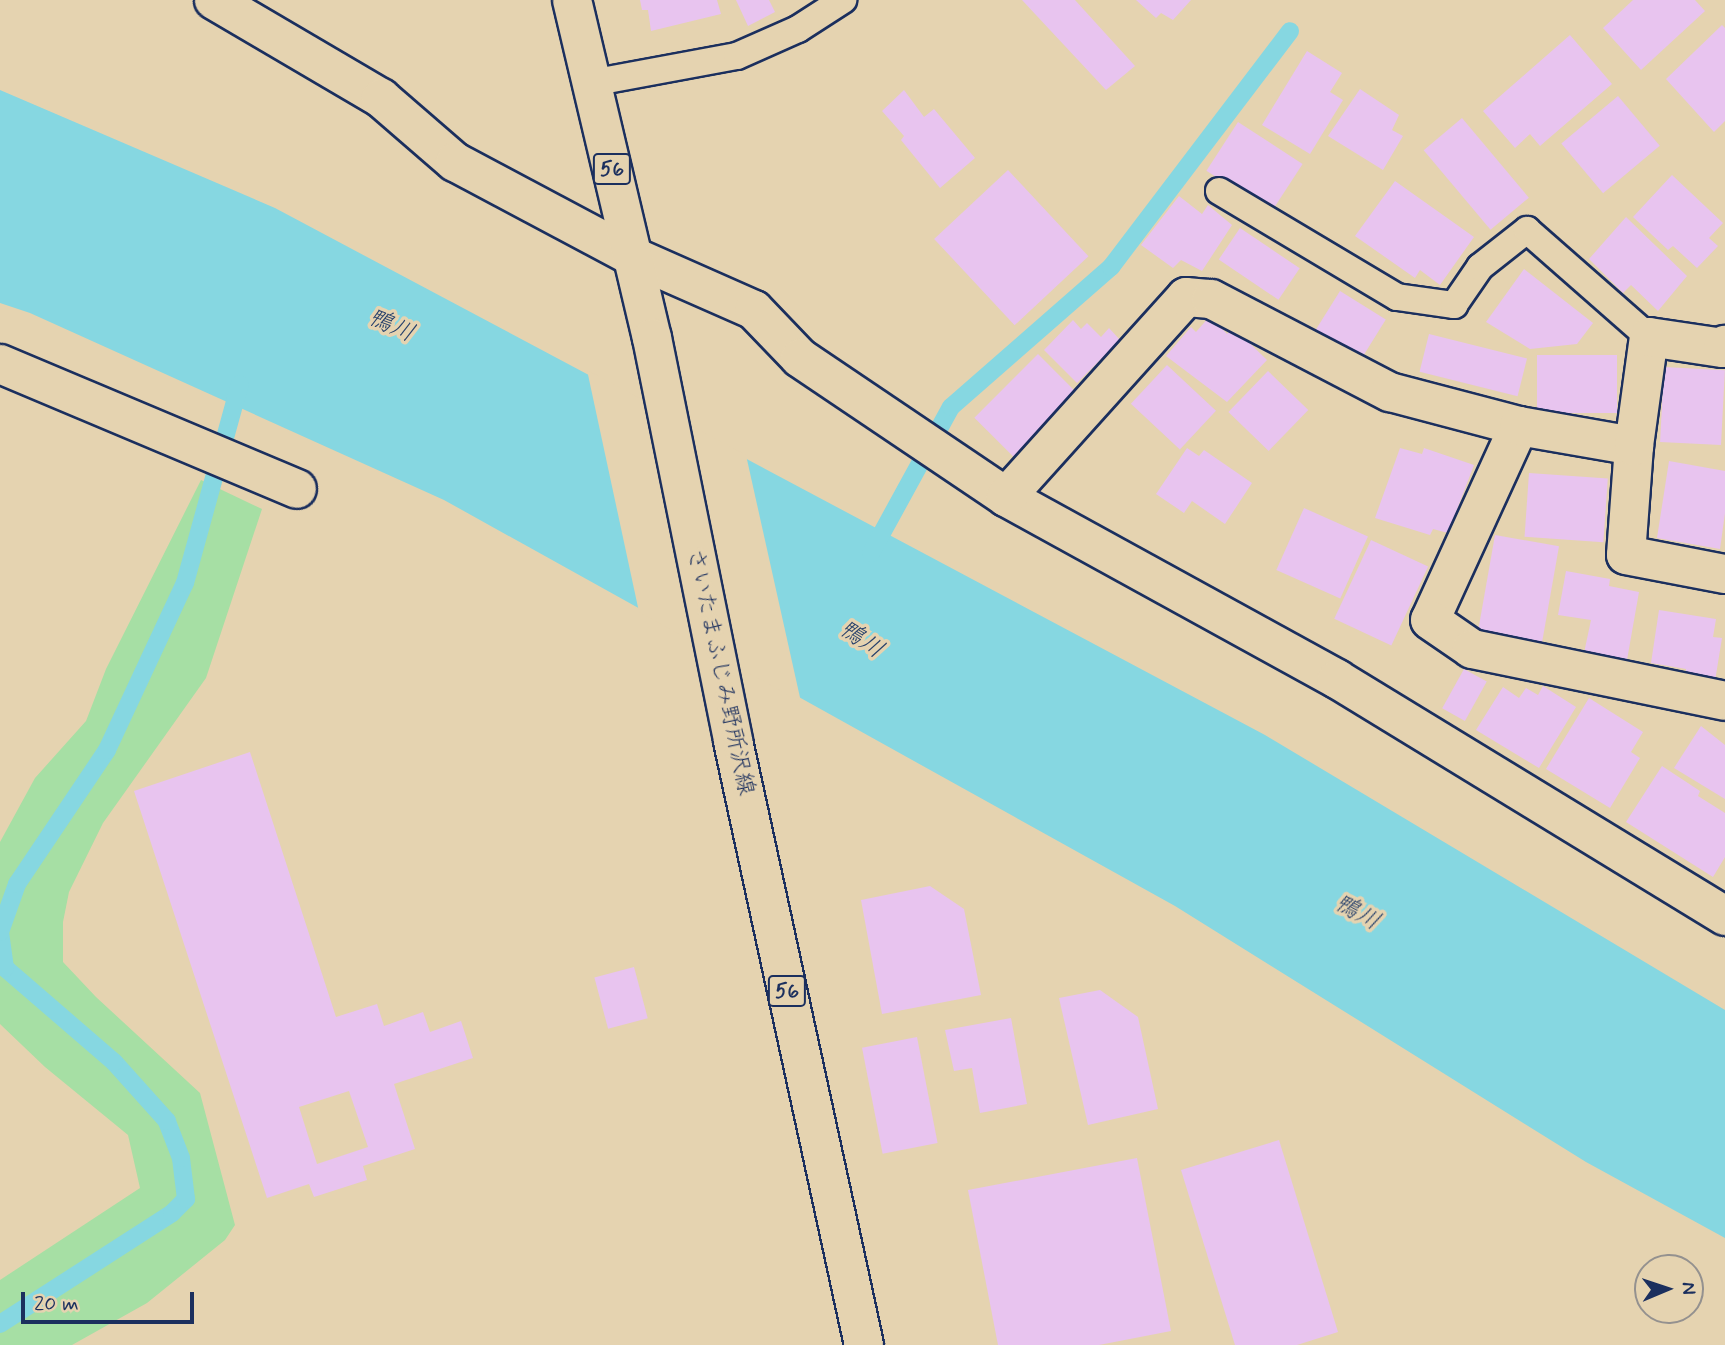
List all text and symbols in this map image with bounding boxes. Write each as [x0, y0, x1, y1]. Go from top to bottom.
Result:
road number: 56 [593, 152, 631, 186]
water label: 鴨川 [363, 303, 419, 349]
street label: さいたまふじみ野所沢線 [680, 545, 760, 799]
water label: 鴨川 [833, 615, 889, 665]
water label: 鴨川 [1329, 889, 1385, 937]
road number: 56 [768, 974, 806, 1009]
north arrow [1634, 1254, 1704, 1324]
scale bar [24, 1278, 198, 1322]
text: N [1676, 1282, 1701, 1295]
text: 20 m [34, 1290, 79, 1318]

